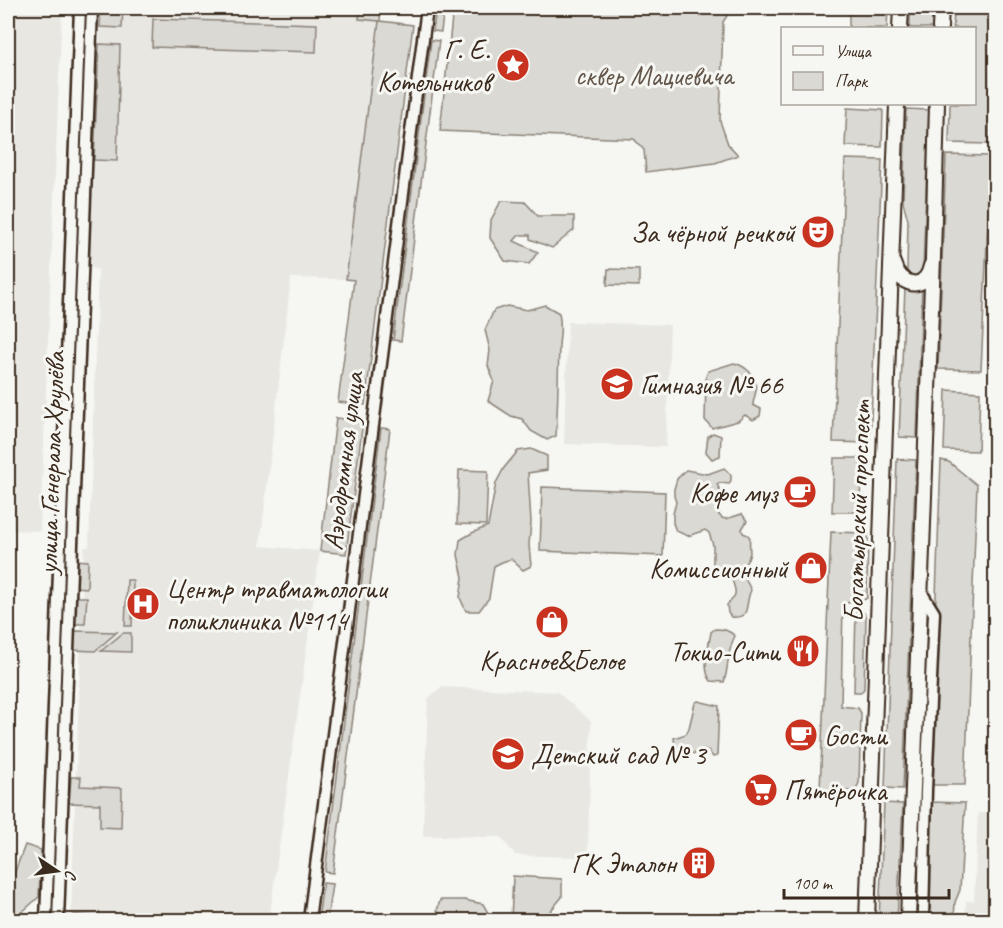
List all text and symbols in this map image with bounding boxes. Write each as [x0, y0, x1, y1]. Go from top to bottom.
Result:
legend [781, 27, 976, 105]
place label: Г. Е. Котельников [377, 32, 495, 99]
text: Улица [835, 40, 872, 62]
place icon: Г. Е. Котельников [495, 47, 531, 83]
park label: сквер Мациевича [575, 58, 736, 93]
text: Парк [835, 70, 869, 92]
theatre icon: За чёрной речкой [800, 214, 836, 250]
place label: За чёрной речкой [631, 215, 796, 250]
street label: улица Генерала Хрулёва [30, 349, 72, 577]
school or university icon: Гимназия № 66 [599, 366, 635, 402]
place label: Гимназия № 66 [640, 367, 784, 402]
street label: Аэродромная улица [315, 368, 371, 552]
street label: Богатырский проспект [836, 398, 878, 623]
cafe icon: Кофе муз [782, 474, 818, 510]
place label: Кофе муз [690, 475, 779, 510]
shop icon: Комиссионный [793, 550, 829, 586]
place label: Комиссионный [649, 551, 789, 586]
place label: Центр травматологии поликлиника №114 [166, 571, 389, 638]
hospital icon: Центр травматологии поликлиника №114 [125, 586, 161, 622]
shop icon: Красное&Белое [534, 604, 570, 640]
restaurant icon: Токио-Сити [785, 633, 821, 669]
place label: Токио-Сити [670, 634, 782, 669]
place label: Красное&Белое [480, 643, 626, 678]
cafe icon: Gости [783, 717, 819, 753]
place label: Gости [824, 718, 889, 753]
school or university icon: Детский сад № 3 [490, 736, 526, 772]
place label: Детский сад № 3 [531, 737, 708, 772]
supermarket icon: Пятёрочка [743, 772, 779, 808]
place label: Пятёрочка [784, 773, 888, 808]
north arrow [27, 841, 87, 901]
building icon: ГК Эталон [681, 845, 717, 881]
place label: ГК Эталон [571, 846, 678, 881]
scale bar [784, 862, 949, 900]
text: С [60, 868, 81, 882]
text: 100 m [793, 872, 834, 894]

